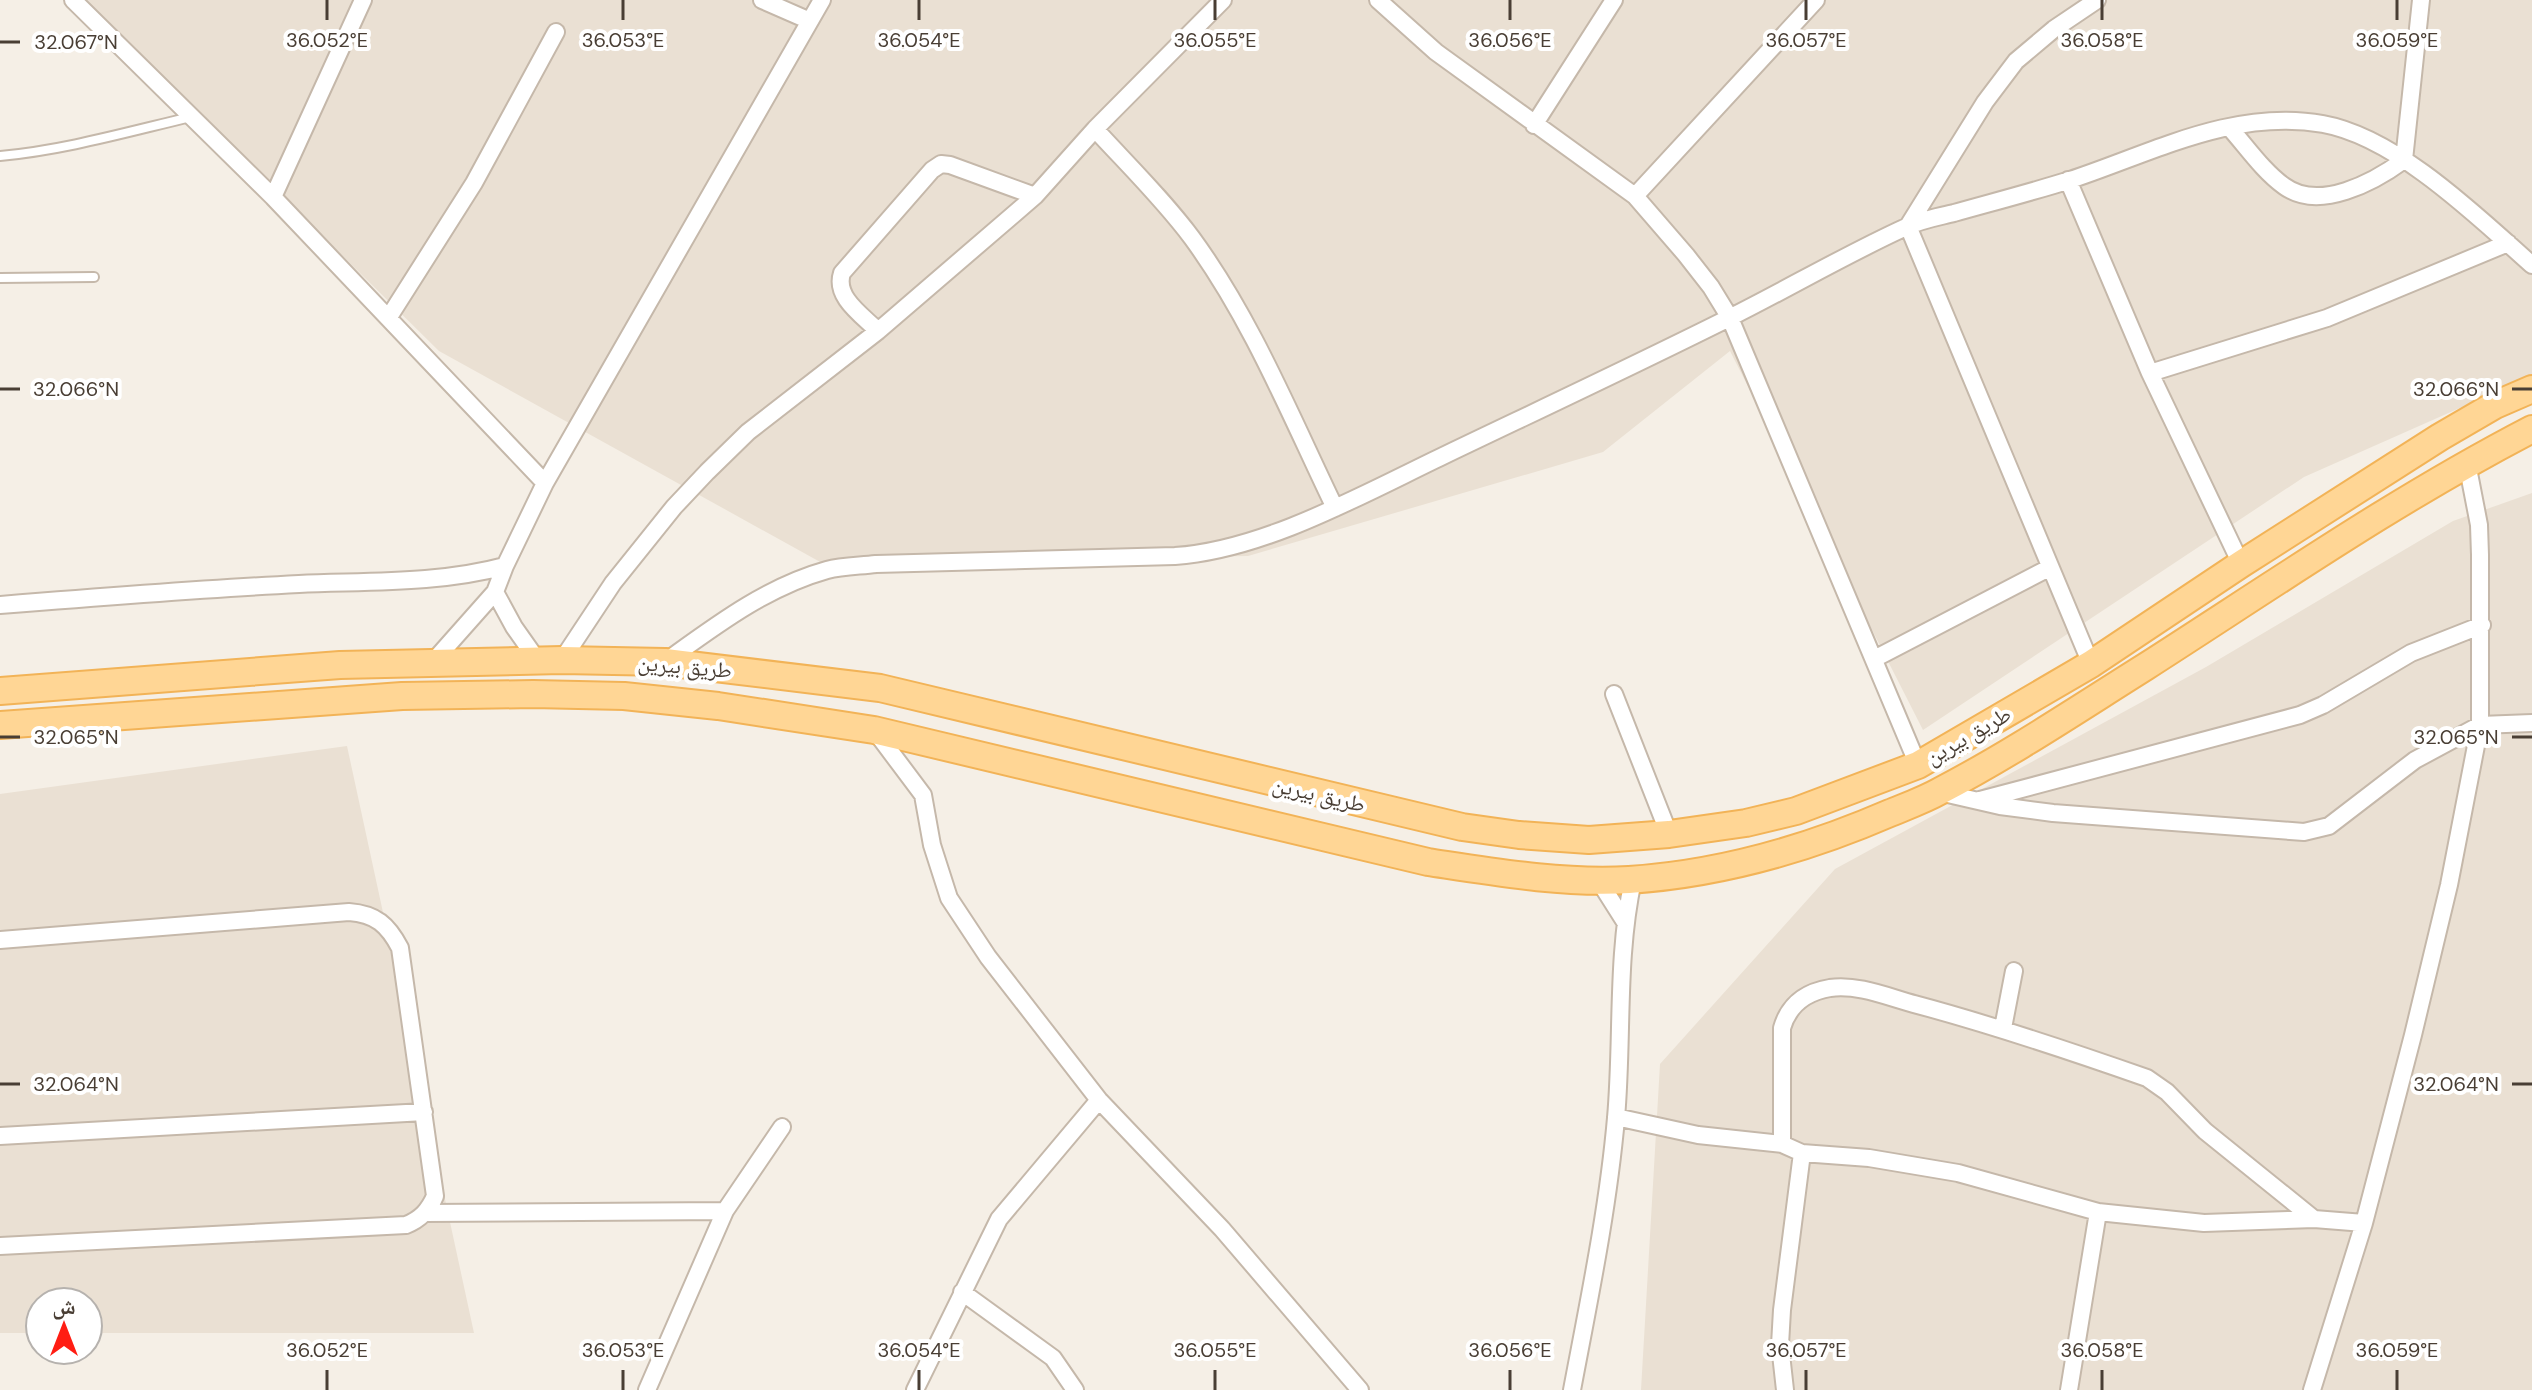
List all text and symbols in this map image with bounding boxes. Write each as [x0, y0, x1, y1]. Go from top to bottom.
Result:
text: 36.052°E [286, 27, 368, 53]
text: 36.053°E [582, 27, 664, 53]
text: 36.054°E [878, 27, 960, 53]
text: 36.055°E [1174, 27, 1257, 53]
text: 36.056°E [1468, 27, 1552, 53]
text: 36.057°E [1765, 27, 1847, 53]
text: 36.058°E [2061, 27, 2143, 53]
text: 36.059°E [2356, 27, 2438, 53]
text: 32.067°N [34, 29, 118, 55]
text: 32.066°N [33, 376, 119, 402]
text: 32.066°N [2413, 376, 2499, 402]
street label: طريق بيرين [637, 648, 733, 685]
street label: طريق بيرين [1920, 699, 2016, 772]
text: 32.065°N [33, 724, 119, 750]
text: 32.065°N [2413, 724, 2499, 750]
street label: طريق بيرين [1270, 770, 1368, 819]
text: 32.064°N [33, 1071, 119, 1097]
text: 32.064°N [2413, 1071, 2499, 1097]
north arrow [24, 1286, 104, 1366]
text: ش [52, 1292, 76, 1321]
text: 36.052°E [286, 1337, 368, 1363]
text: 36.053°E [582, 1337, 664, 1363]
text: 36.054°E [878, 1337, 960, 1363]
text: 36.055°E [1174, 1337, 1257, 1363]
text: 36.056°E [1468, 1337, 1552, 1363]
text: 36.057°E [1765, 1337, 1847, 1363]
text: 36.058°E [2061, 1337, 2143, 1363]
text: 36.059°E [2356, 1337, 2438, 1363]

